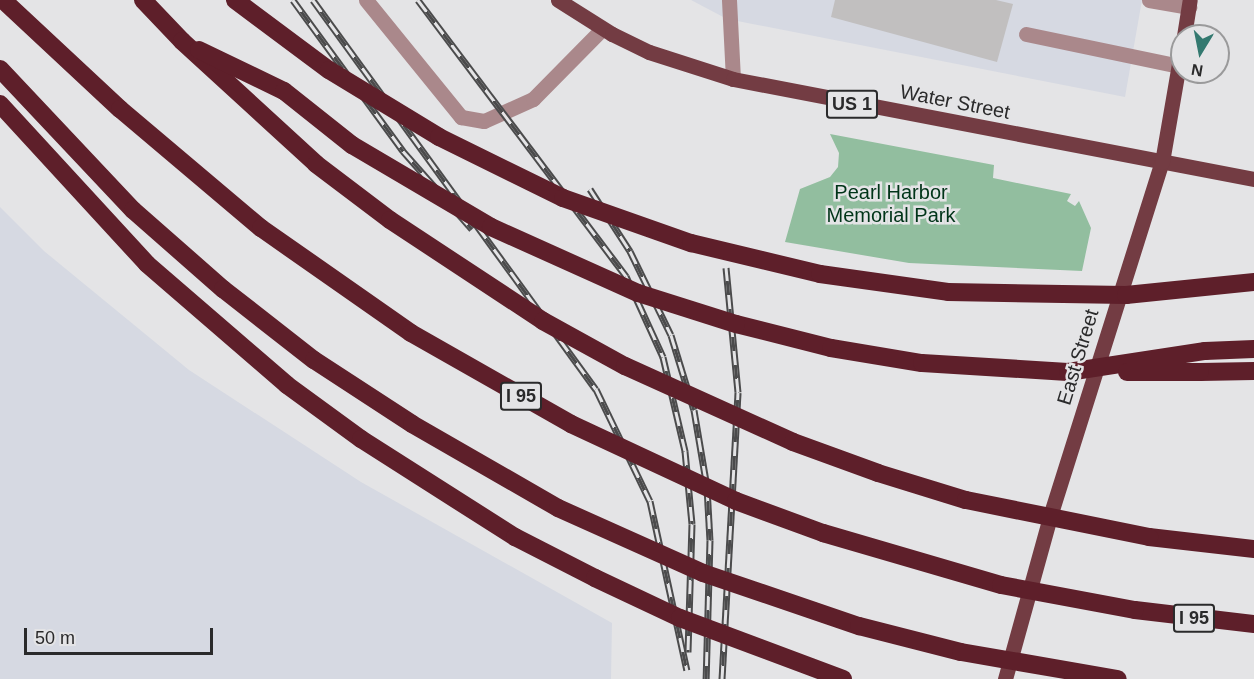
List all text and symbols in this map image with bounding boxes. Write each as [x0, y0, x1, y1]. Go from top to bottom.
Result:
north arrow [1170, 24, 1230, 84]
text: N [1190, 61, 1204, 80]
street label: Water Street [898, 80, 1012, 124]
road number: US 1 [825, 89, 879, 119]
park label: Pearl Harbor Memorial Park [827, 180, 955, 227]
street label: East Street [1052, 306, 1104, 408]
road number: I 95 [498, 381, 544, 411]
road number: I 95 [1172, 603, 1216, 633]
scale bar [27, 616, 216, 654]
text: 50 m [35, 628, 75, 648]

